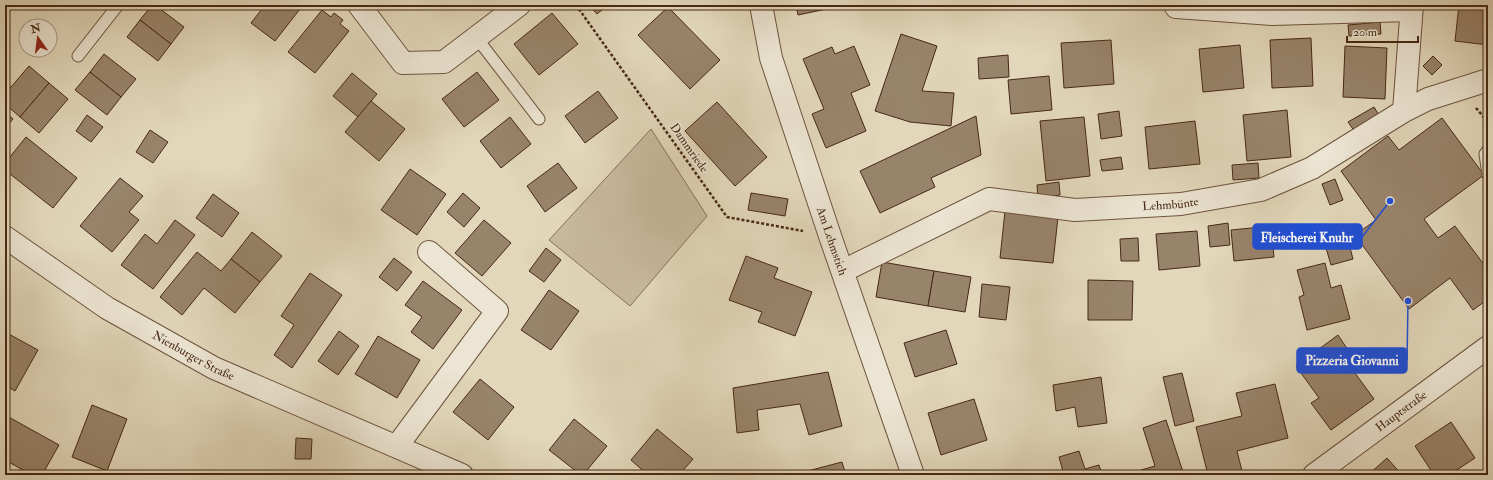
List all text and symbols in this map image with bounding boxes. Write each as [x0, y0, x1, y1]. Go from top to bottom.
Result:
north arrow [18, 18, 58, 58]
scale bar [1347, 18, 1418, 44]
text: N [28, 21, 43, 37]
text: 20 m [1353, 25, 1378, 40]
street label: Dammriede [667, 120, 711, 176]
street label: Lehmbünte [1142, 194, 1200, 214]
street label: Am Lehmstich [813, 204, 851, 278]
callout: Fleischerei Knuhr [1253, 224, 1362, 249]
text: Fleischerei Knuhr [1261, 230, 1355, 246]
street label: Nienburger Straße [150, 328, 237, 383]
callout: Pizzeria Giovanni [1297, 348, 1407, 373]
text: Pizzeria Giovanni [1305, 353, 1399, 369]
street label: Hauptstraße [1372, 387, 1430, 435]

